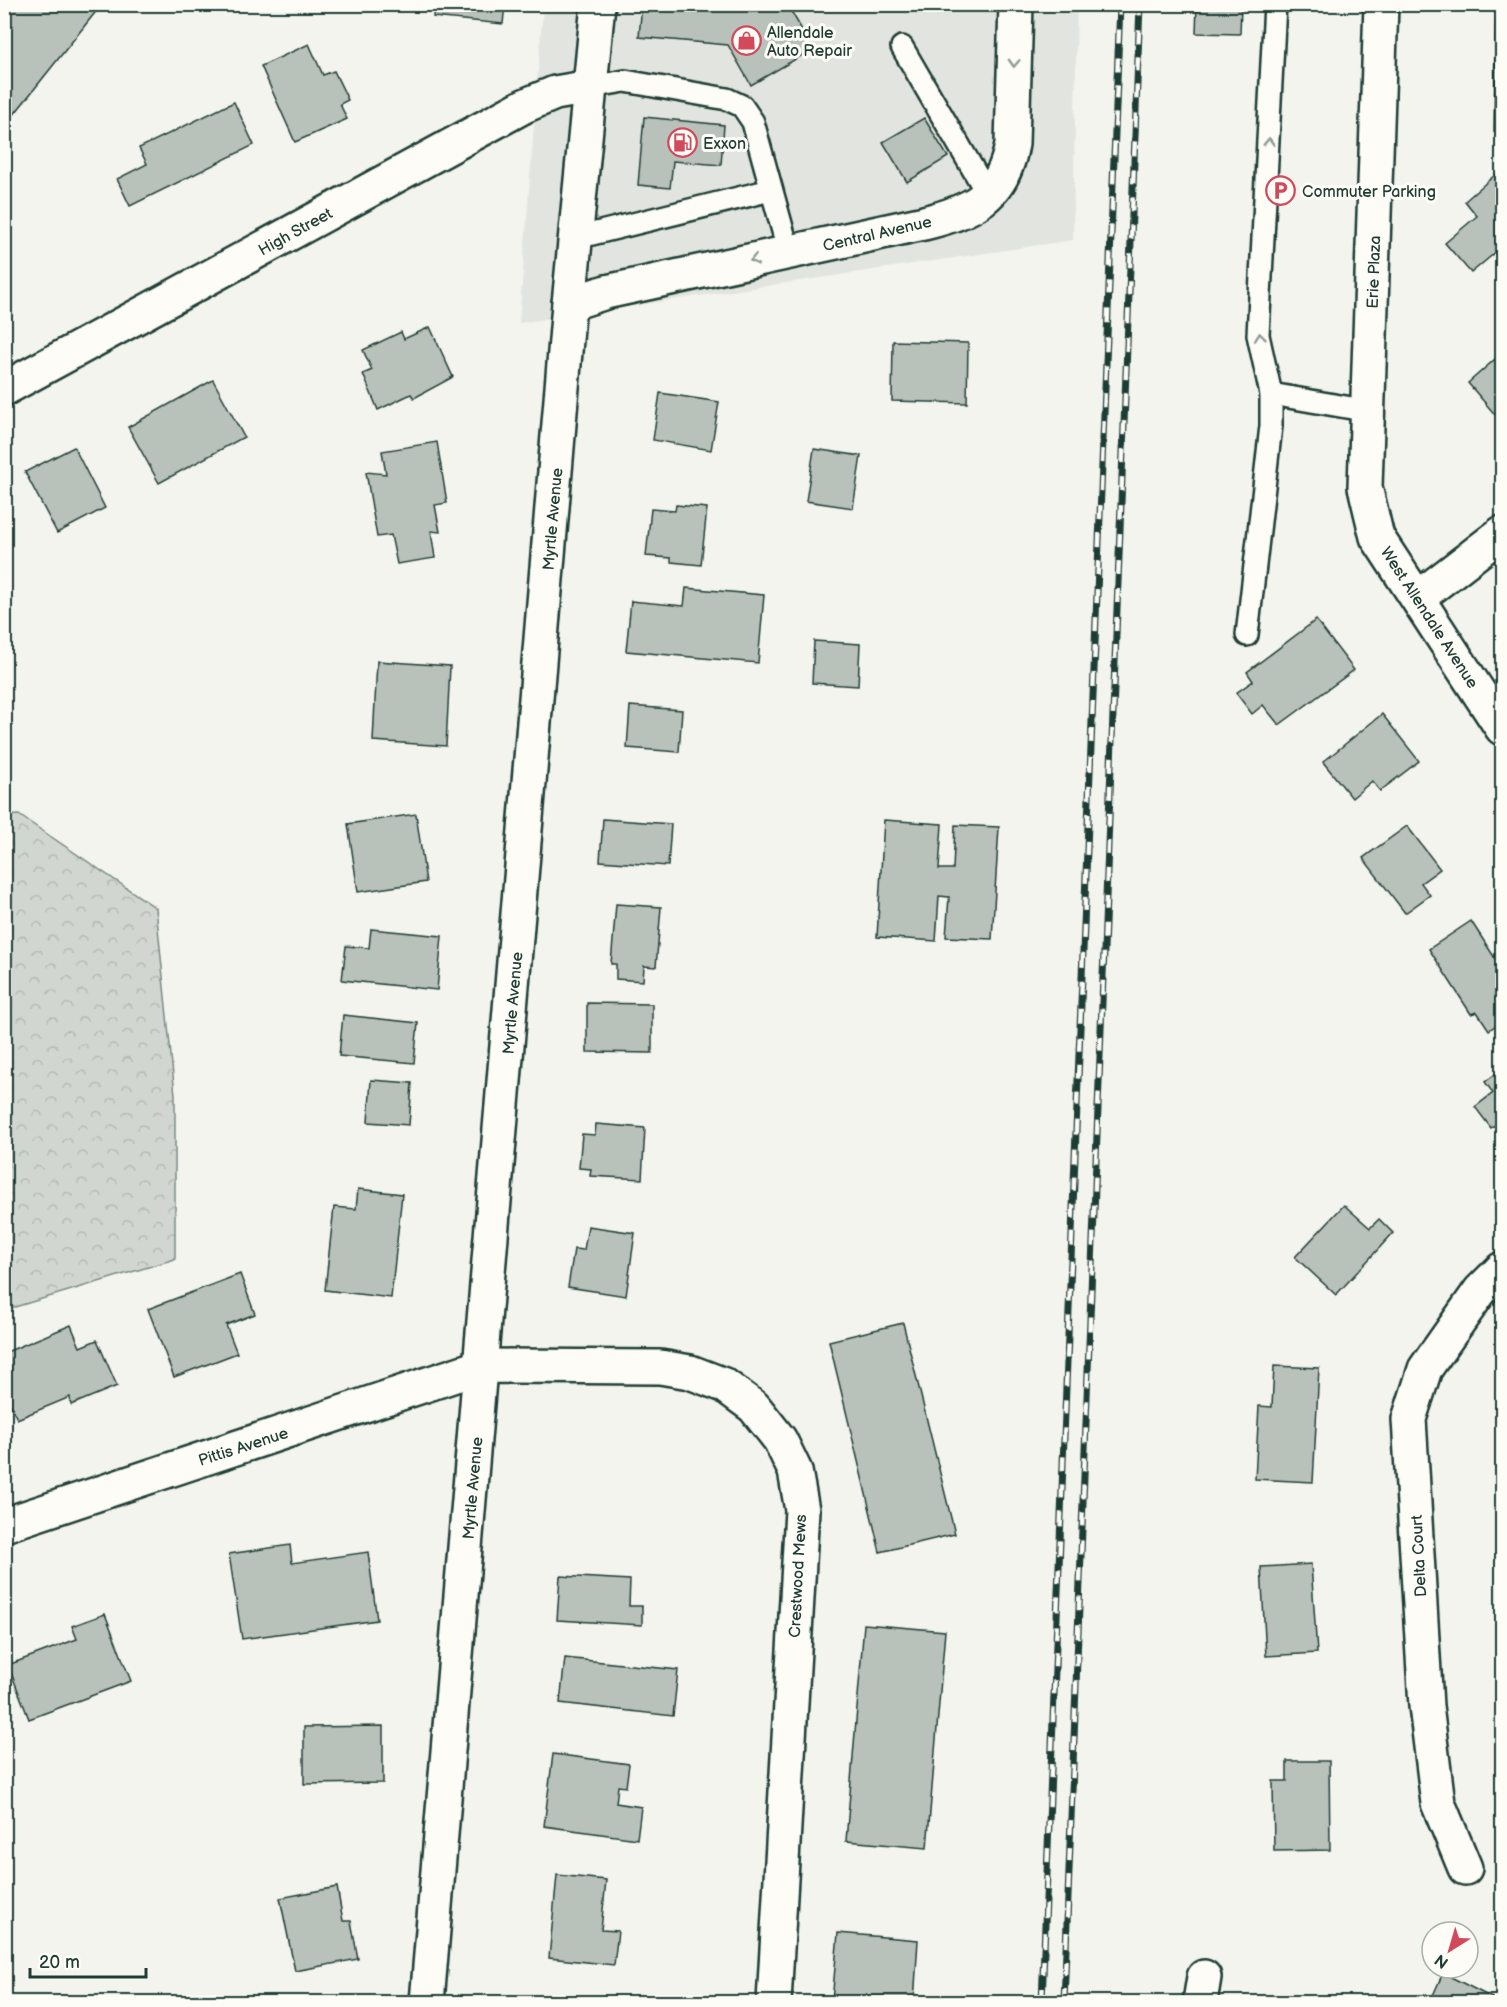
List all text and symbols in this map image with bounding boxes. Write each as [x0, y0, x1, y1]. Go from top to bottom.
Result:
place label: Allendale Auto Repair [767, 24, 852, 61]
shop icon: Allendale Auto Repair [730, 25, 762, 57]
one-way arrow [1008, 58, 1021, 67]
fuel station icon: Exxon [666, 127, 698, 159]
place label: Exxon [703, 135, 746, 154]
one-way arrow [1262, 138, 1275, 147]
parking icon: Commuter Parking [1265, 175, 1297, 207]
place label: Commuter Parking [1302, 183, 1436, 202]
street label: High Street [255, 204, 336, 260]
street label: Central Avenue [821, 213, 934, 256]
street label: Erie Plaza [1364, 235, 1385, 309]
one-way arrow [749, 253, 759, 266]
one-way arrow [1254, 332, 1267, 341]
street label: Myrtle Avenue [540, 467, 567, 571]
street label: West Allendale Avenue [1376, 544, 1482, 693]
street label: Myrtle Avenue [500, 951, 527, 1055]
street label: Pittis Avenue [196, 1424, 291, 1471]
street label: Myrtle Avenue [460, 1436, 487, 1540]
street label: Crestwood Mews [786, 1514, 811, 1638]
street label: Delta Court [1408, 1514, 1431, 1598]
north arrow [1420, 1920, 1480, 1980]
scale bar [30, 1941, 146, 1979]
text: N [1431, 1950, 1452, 1972]
text: 20 m [39, 1952, 80, 1973]

